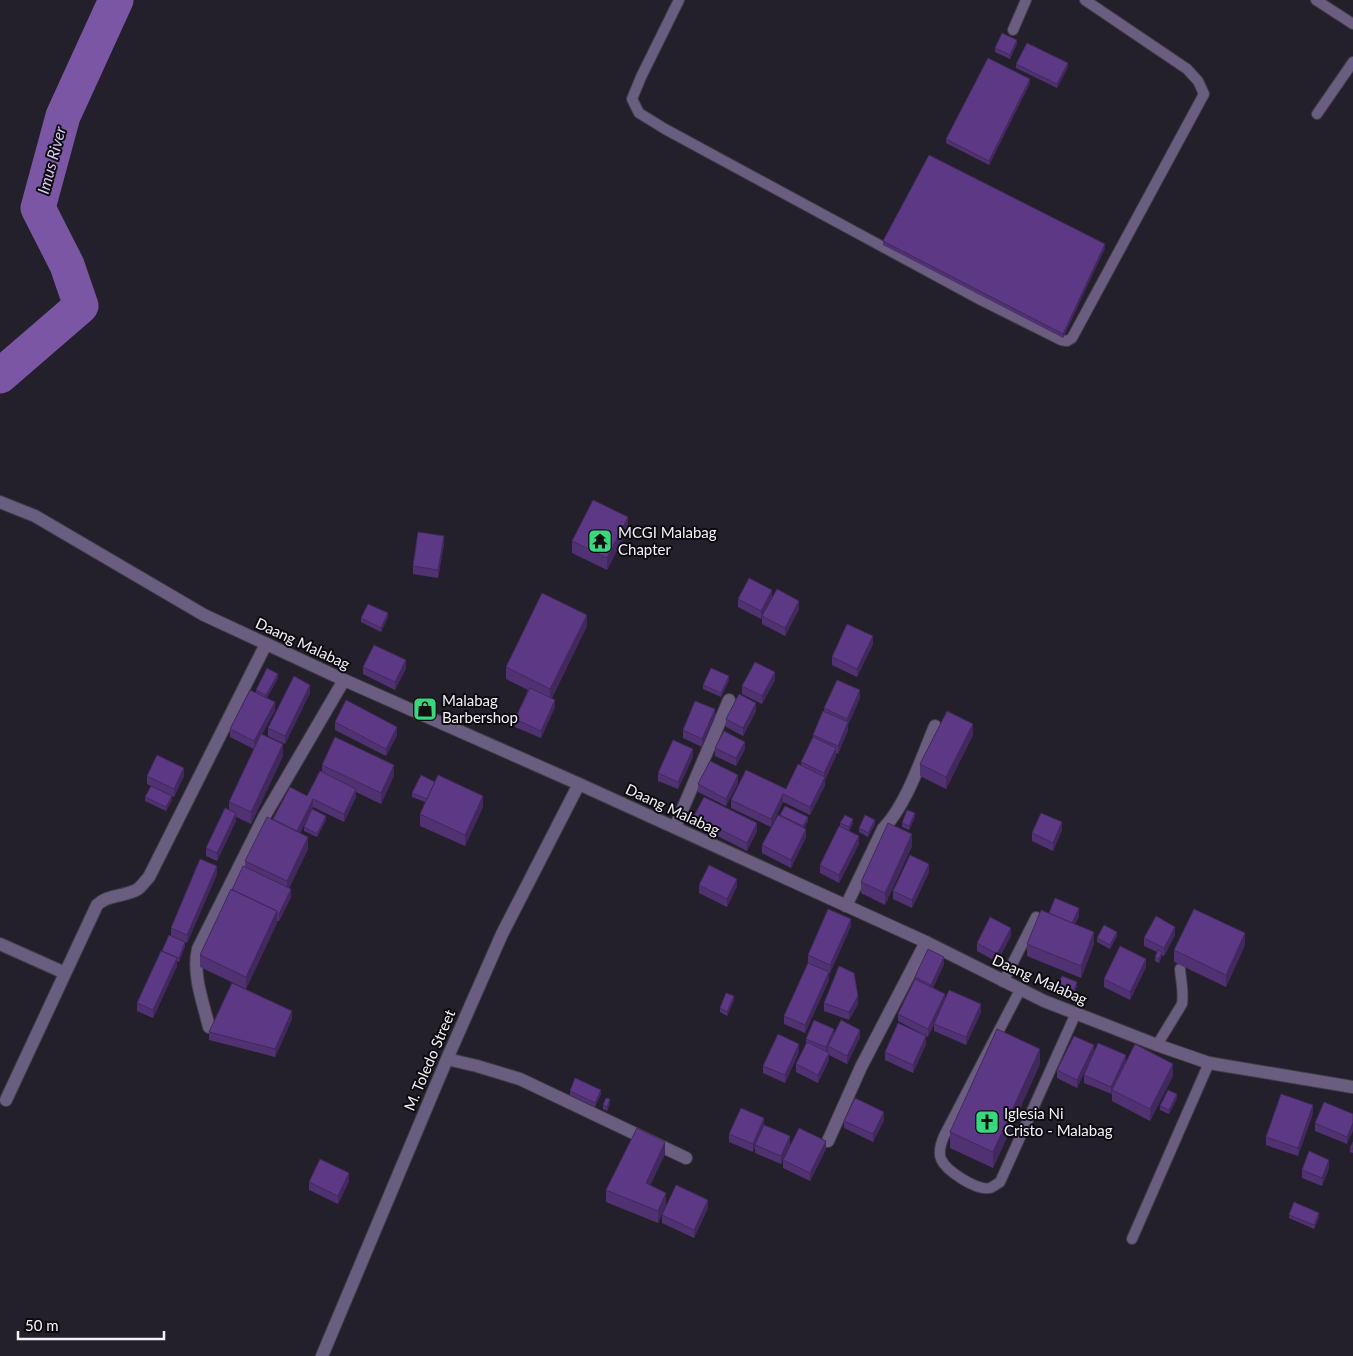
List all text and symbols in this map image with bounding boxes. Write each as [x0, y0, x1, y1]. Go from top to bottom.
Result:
water label: Imus River [33, 124, 69, 196]
place label: MCGI Malabag Chapter [618, 523, 717, 558]
temple icon: MCGI Malabag Chapter [587, 528, 613, 554]
street label: Daang Malabag [253, 613, 353, 673]
place label: Malabag Barbershop [442, 691, 518, 726]
shop icon: Malabag Barbershop [412, 696, 438, 722]
street label: Daang Malabag [623, 779, 723, 839]
street label: Daang Malabag [990, 950, 1090, 1008]
street label: M. Toledo Street [400, 1006, 459, 1113]
place label: Iglesia Ni Cristo - Malabag [1004, 1104, 1113, 1139]
church icon: Iglesia Ni Cristo - Malabag [974, 1109, 1000, 1135]
scale bar [18, 1308, 164, 1340]
text: 50 m [25, 1316, 59, 1334]

